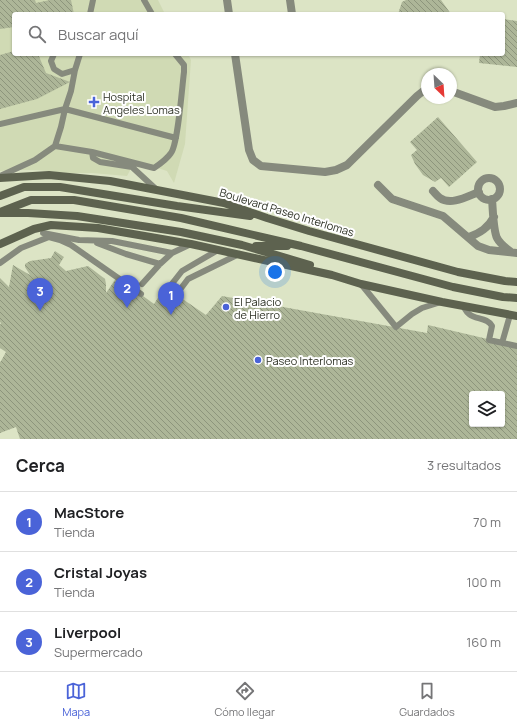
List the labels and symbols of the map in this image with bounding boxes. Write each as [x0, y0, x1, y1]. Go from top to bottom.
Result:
north arrow [421, 68, 457, 104]
place label: Hospital Angeles Lomas [103, 89, 180, 117]
marker: Hospital Angeles Lomas [88, 96, 100, 108]
street label: Boulevard Paseo Interlomas [218, 184, 356, 240]
your location [265, 262, 285, 282]
pin: 2 [114, 275, 140, 308]
pin: 3 [27, 278, 53, 311]
pin: 1 [158, 282, 184, 315]
place label: El Palacio de Hierro [234, 294, 282, 322]
marker: El Palacio de Hierro [221, 302, 231, 312]
place label: Paseo Interlomas [266, 353, 354, 368]
marker: Paseo Interlomas [253, 355, 263, 365]

